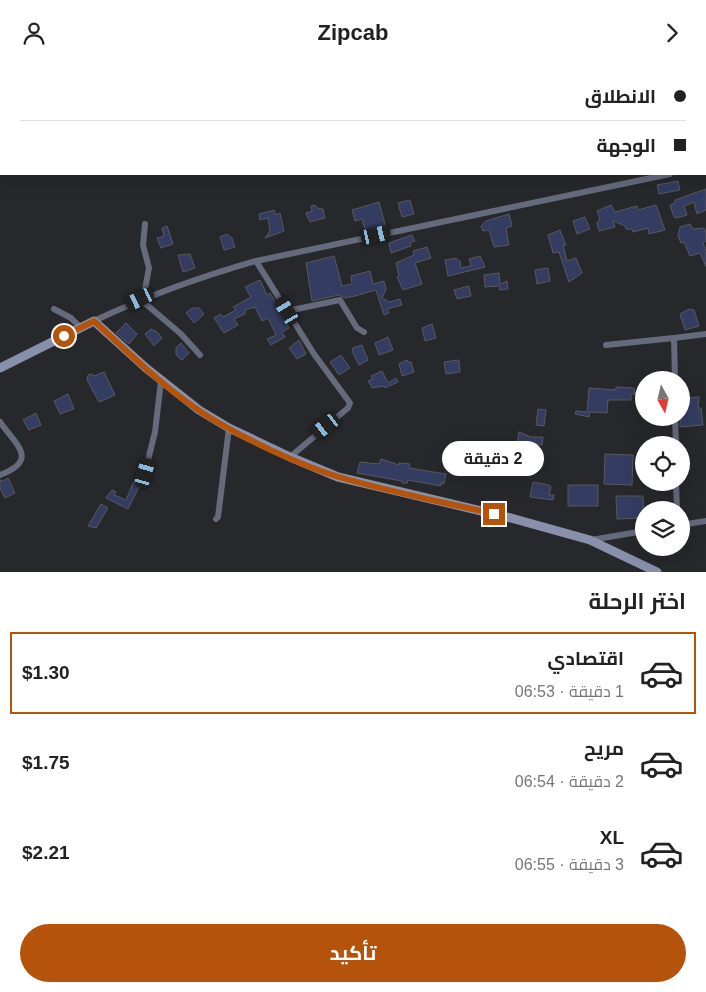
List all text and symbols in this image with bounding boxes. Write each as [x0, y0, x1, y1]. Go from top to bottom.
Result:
icon: person [20, 19, 48, 47]
icon: forward [658, 19, 686, 47]
text: Zipcab [318, 20, 388, 45]
text: الانطلاق [585, 86, 656, 107]
text: الوجهة [596, 135, 656, 156]
car [359, 224, 392, 246]
car [123, 286, 156, 312]
car [272, 294, 301, 328]
route start [53, 325, 75, 347]
north arrow [635, 371, 690, 426]
map controls [635, 371, 690, 556]
car [309, 411, 342, 441]
button: locate [635, 436, 690, 491]
callout: 2 دقيقة [443, 441, 545, 477]
text: 2 دقيقة [464, 450, 522, 467]
car [133, 457, 156, 489]
button: layers [635, 501, 690, 556]
route end [483, 503, 505, 525]
text: اختر الرحلة [588, 589, 686, 614]
text: اقتصادي [548, 648, 624, 669]
icon: car [639, 651, 684, 696]
text: $1.30 [22, 662, 70, 683]
text: 1 دقيقة · 06:53 [515, 683, 624, 700]
text: مريح [584, 738, 624, 759]
icon: car [639, 741, 684, 786]
text: $1.75 [22, 752, 70, 773]
text: 2 دقيقة · 06:54 [515, 773, 624, 790]
text: XL [600, 827, 624, 848]
icon: car [639, 831, 684, 876]
text: $2.21 [22, 842, 70, 863]
text: 3 دقيقة · 06:55 [515, 856, 624, 873]
button: تأكيد [20, 924, 686, 982]

